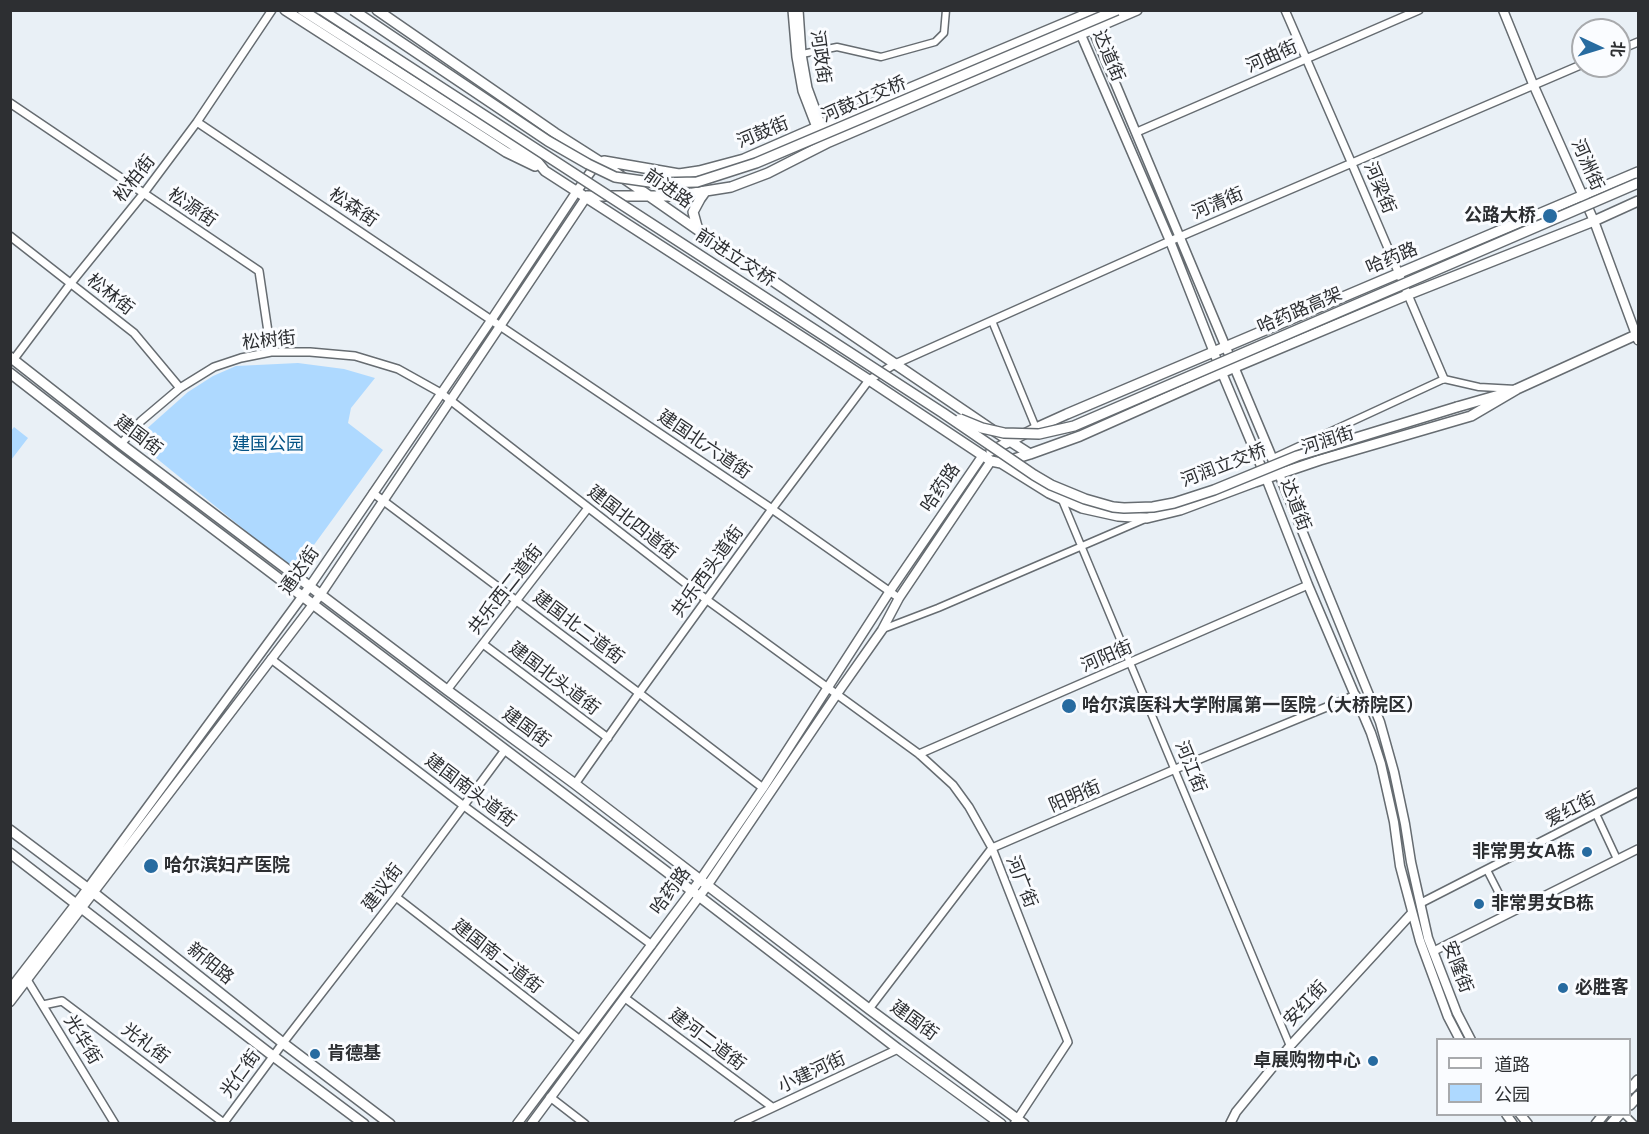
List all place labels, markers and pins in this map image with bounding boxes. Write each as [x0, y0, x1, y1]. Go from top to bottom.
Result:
place label: 公路大桥 [1464, 205, 1536, 227]
marker: 公路大桥 [1541, 207, 1559, 225]
place label: 哈尔滨医科大学附属第一医院（大桥院区） [1082, 695, 1424, 717]
marker: 哈尔滨医科大学附属第一医院（大桥院区） [1060, 697, 1078, 715]
place label: 非常男女A栋 [1472, 841, 1575, 863]
marker: 非常男女A栋 [1580, 845, 1594, 859]
place label: 哈尔滨妇产医院 [164, 855, 290, 877]
marker: 哈尔滨妇产医院 [142, 857, 160, 875]
place label: 非常男女B栋 [1491, 893, 1594, 915]
marker: 非常男女B栋 [1472, 897, 1486, 911]
place label: 必胜客 [1575, 977, 1629, 999]
marker: 必胜客 [1556, 981, 1570, 995]
place label: 肯德基 [327, 1043, 381, 1065]
marker: 肯德基 [308, 1047, 322, 1061]
place label: 卓展购物中心 [1253, 1050, 1361, 1072]
marker: 卓展购物中心 [1366, 1054, 1380, 1068]

